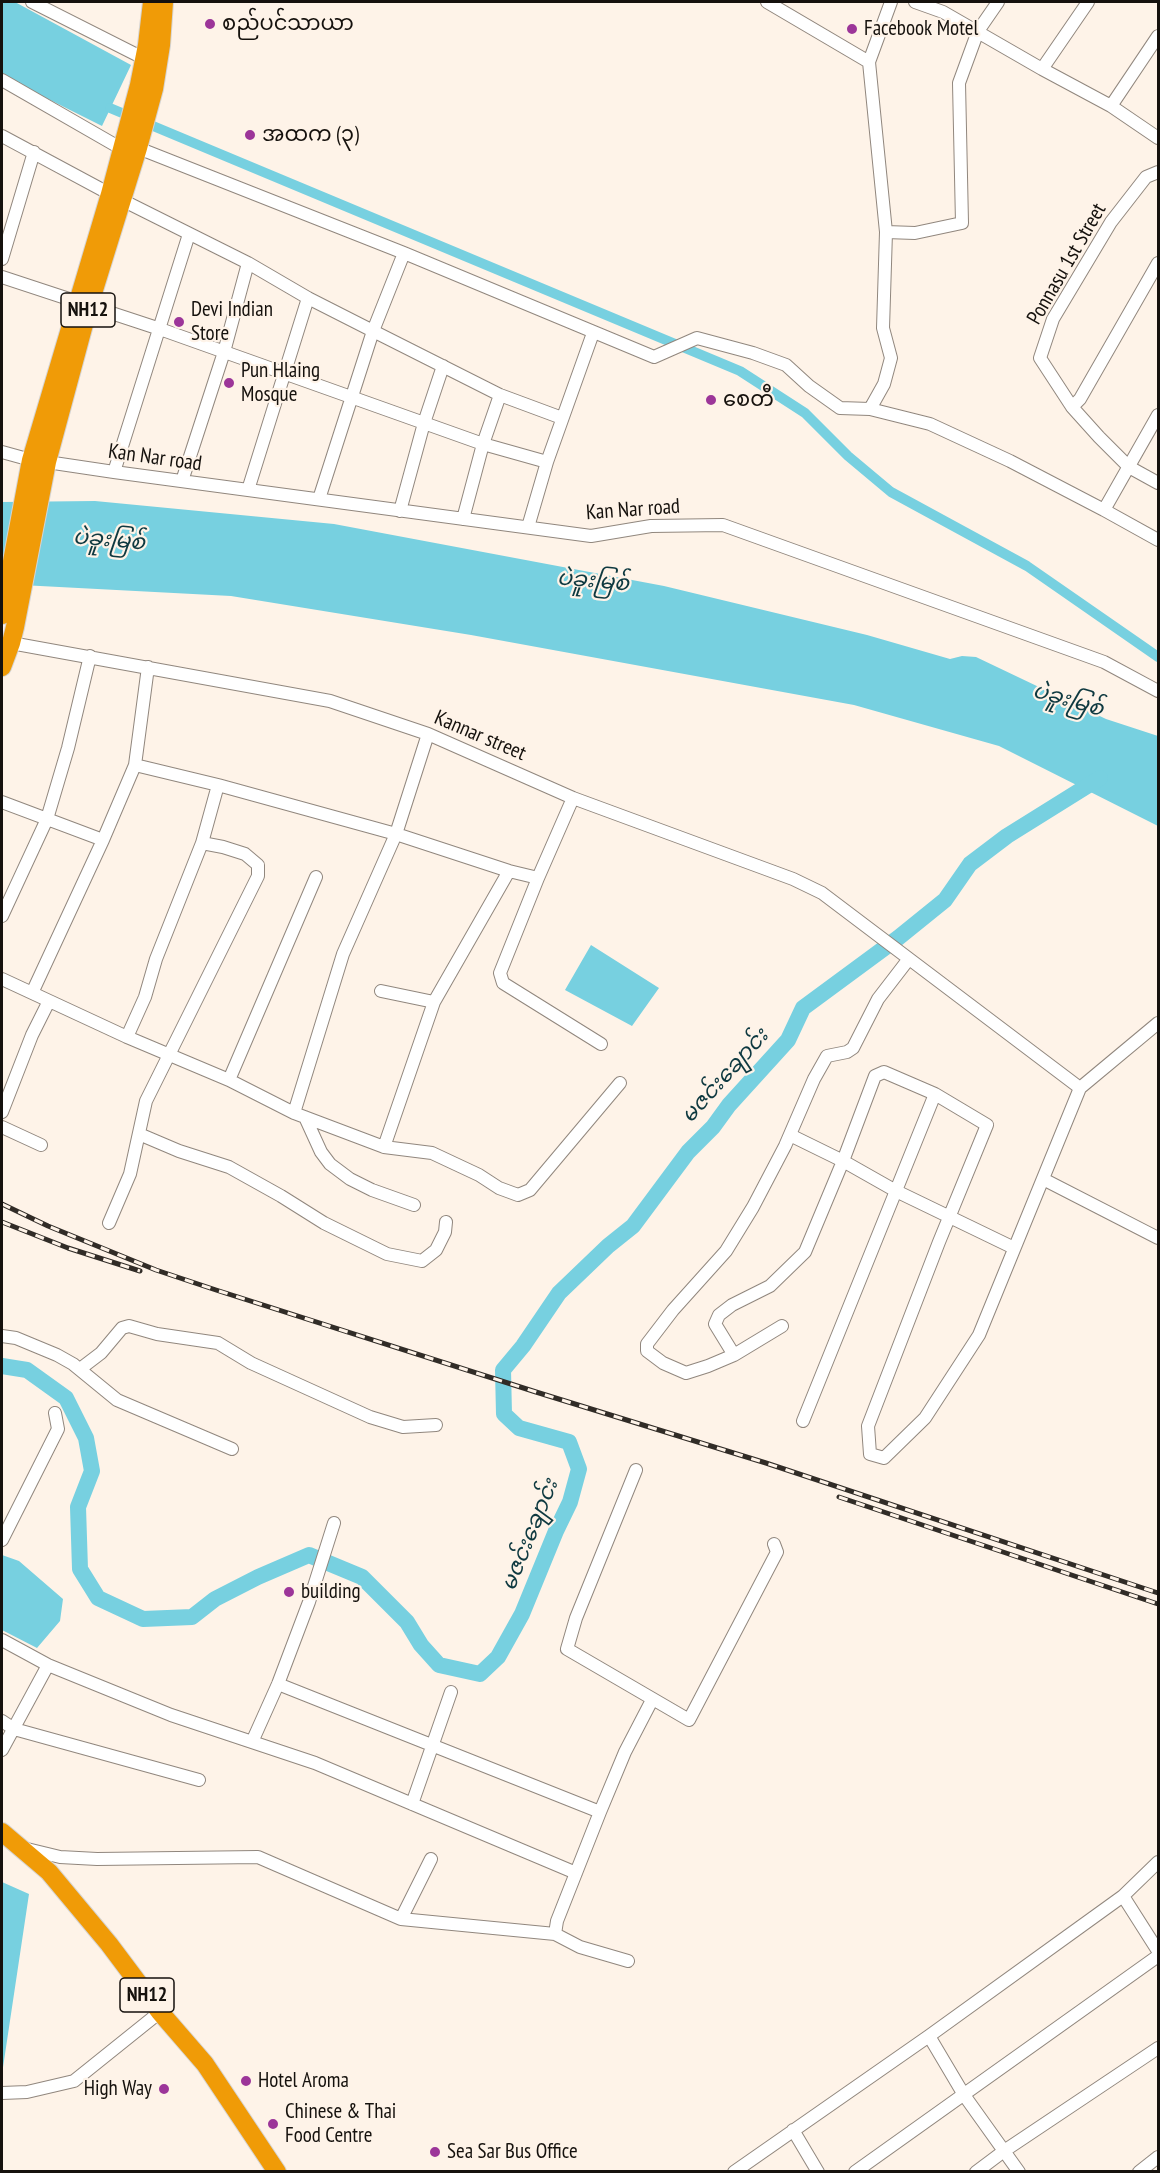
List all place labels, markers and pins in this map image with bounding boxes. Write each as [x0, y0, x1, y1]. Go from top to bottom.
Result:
place label: စည်ပင်သာယာ [222, 11, 354, 37]
place label: Facebook Motel [864, 16, 978, 42]
marker: စည်ပင်သာယာ [203, 17, 217, 31]
marker: Facebook Motel [845, 22, 859, 36]
place label: အထက (၃) [262, 122, 359, 148]
marker: အထက (၃) [243, 128, 257, 142]
place label: Devi Indian Store [191, 297, 273, 347]
marker: Devi Indian Store [172, 315, 186, 329]
place label: Pun Hlaing Mosque [241, 358, 320, 408]
marker: Pun Hlaing Mosque [222, 376, 236, 390]
place label: စေတီ [723, 387, 774, 413]
marker: စေတီ [704, 393, 718, 407]
place label: building [301, 1579, 361, 1605]
marker: building [282, 1585, 296, 1599]
place label: Hotel Aroma [258, 2068, 349, 2094]
marker: Hotel Aroma [239, 2074, 253, 2088]
place label: High Way [84, 2076, 152, 2102]
marker: High Way [157, 2082, 171, 2096]
place label: Chinese & Thai Food Centre [285, 2099, 396, 2149]
marker: Chinese & Thai Food Centre [266, 2117, 280, 2131]
place label: Sea Sar Bus Office [447, 2139, 578, 2165]
marker: Sea Sar Bus Office [428, 2145, 442, 2159]

